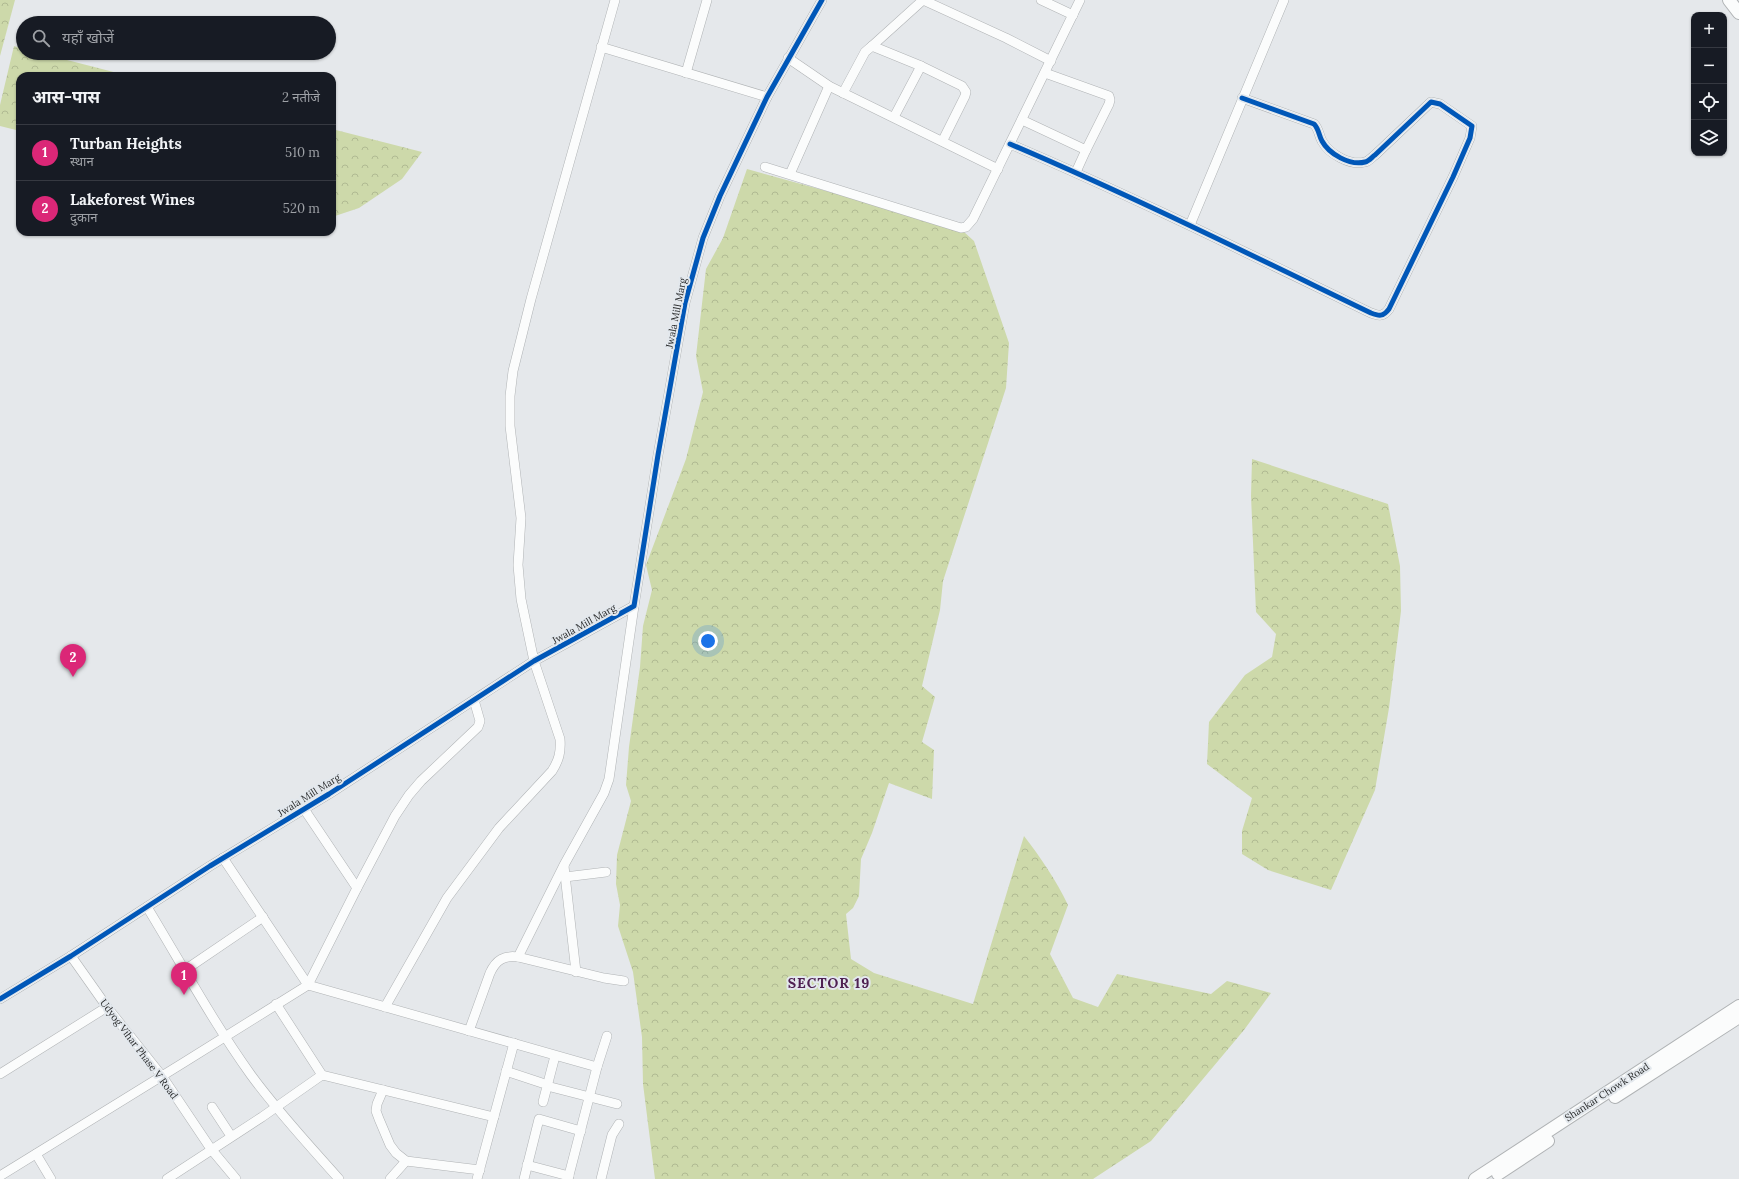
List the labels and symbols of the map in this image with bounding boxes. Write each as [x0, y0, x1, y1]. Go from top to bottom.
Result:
street label: Jwala Mill Marg [663, 276, 689, 350]
street label: Jwala Mill Marg [549, 601, 619, 647]
your location [698, 631, 718, 651]
pin: 2 [60, 644, 86, 677]
street label: Jwala Mill Marg [274, 770, 343, 820]
pin: 1 [171, 962, 197, 995]
district label: SECTOR 19 [788, 974, 870, 992]
street label: Udyog Vihar Phase V Road [97, 996, 181, 1102]
street label: Shankar Chowk Road [1562, 1060, 1652, 1124]

